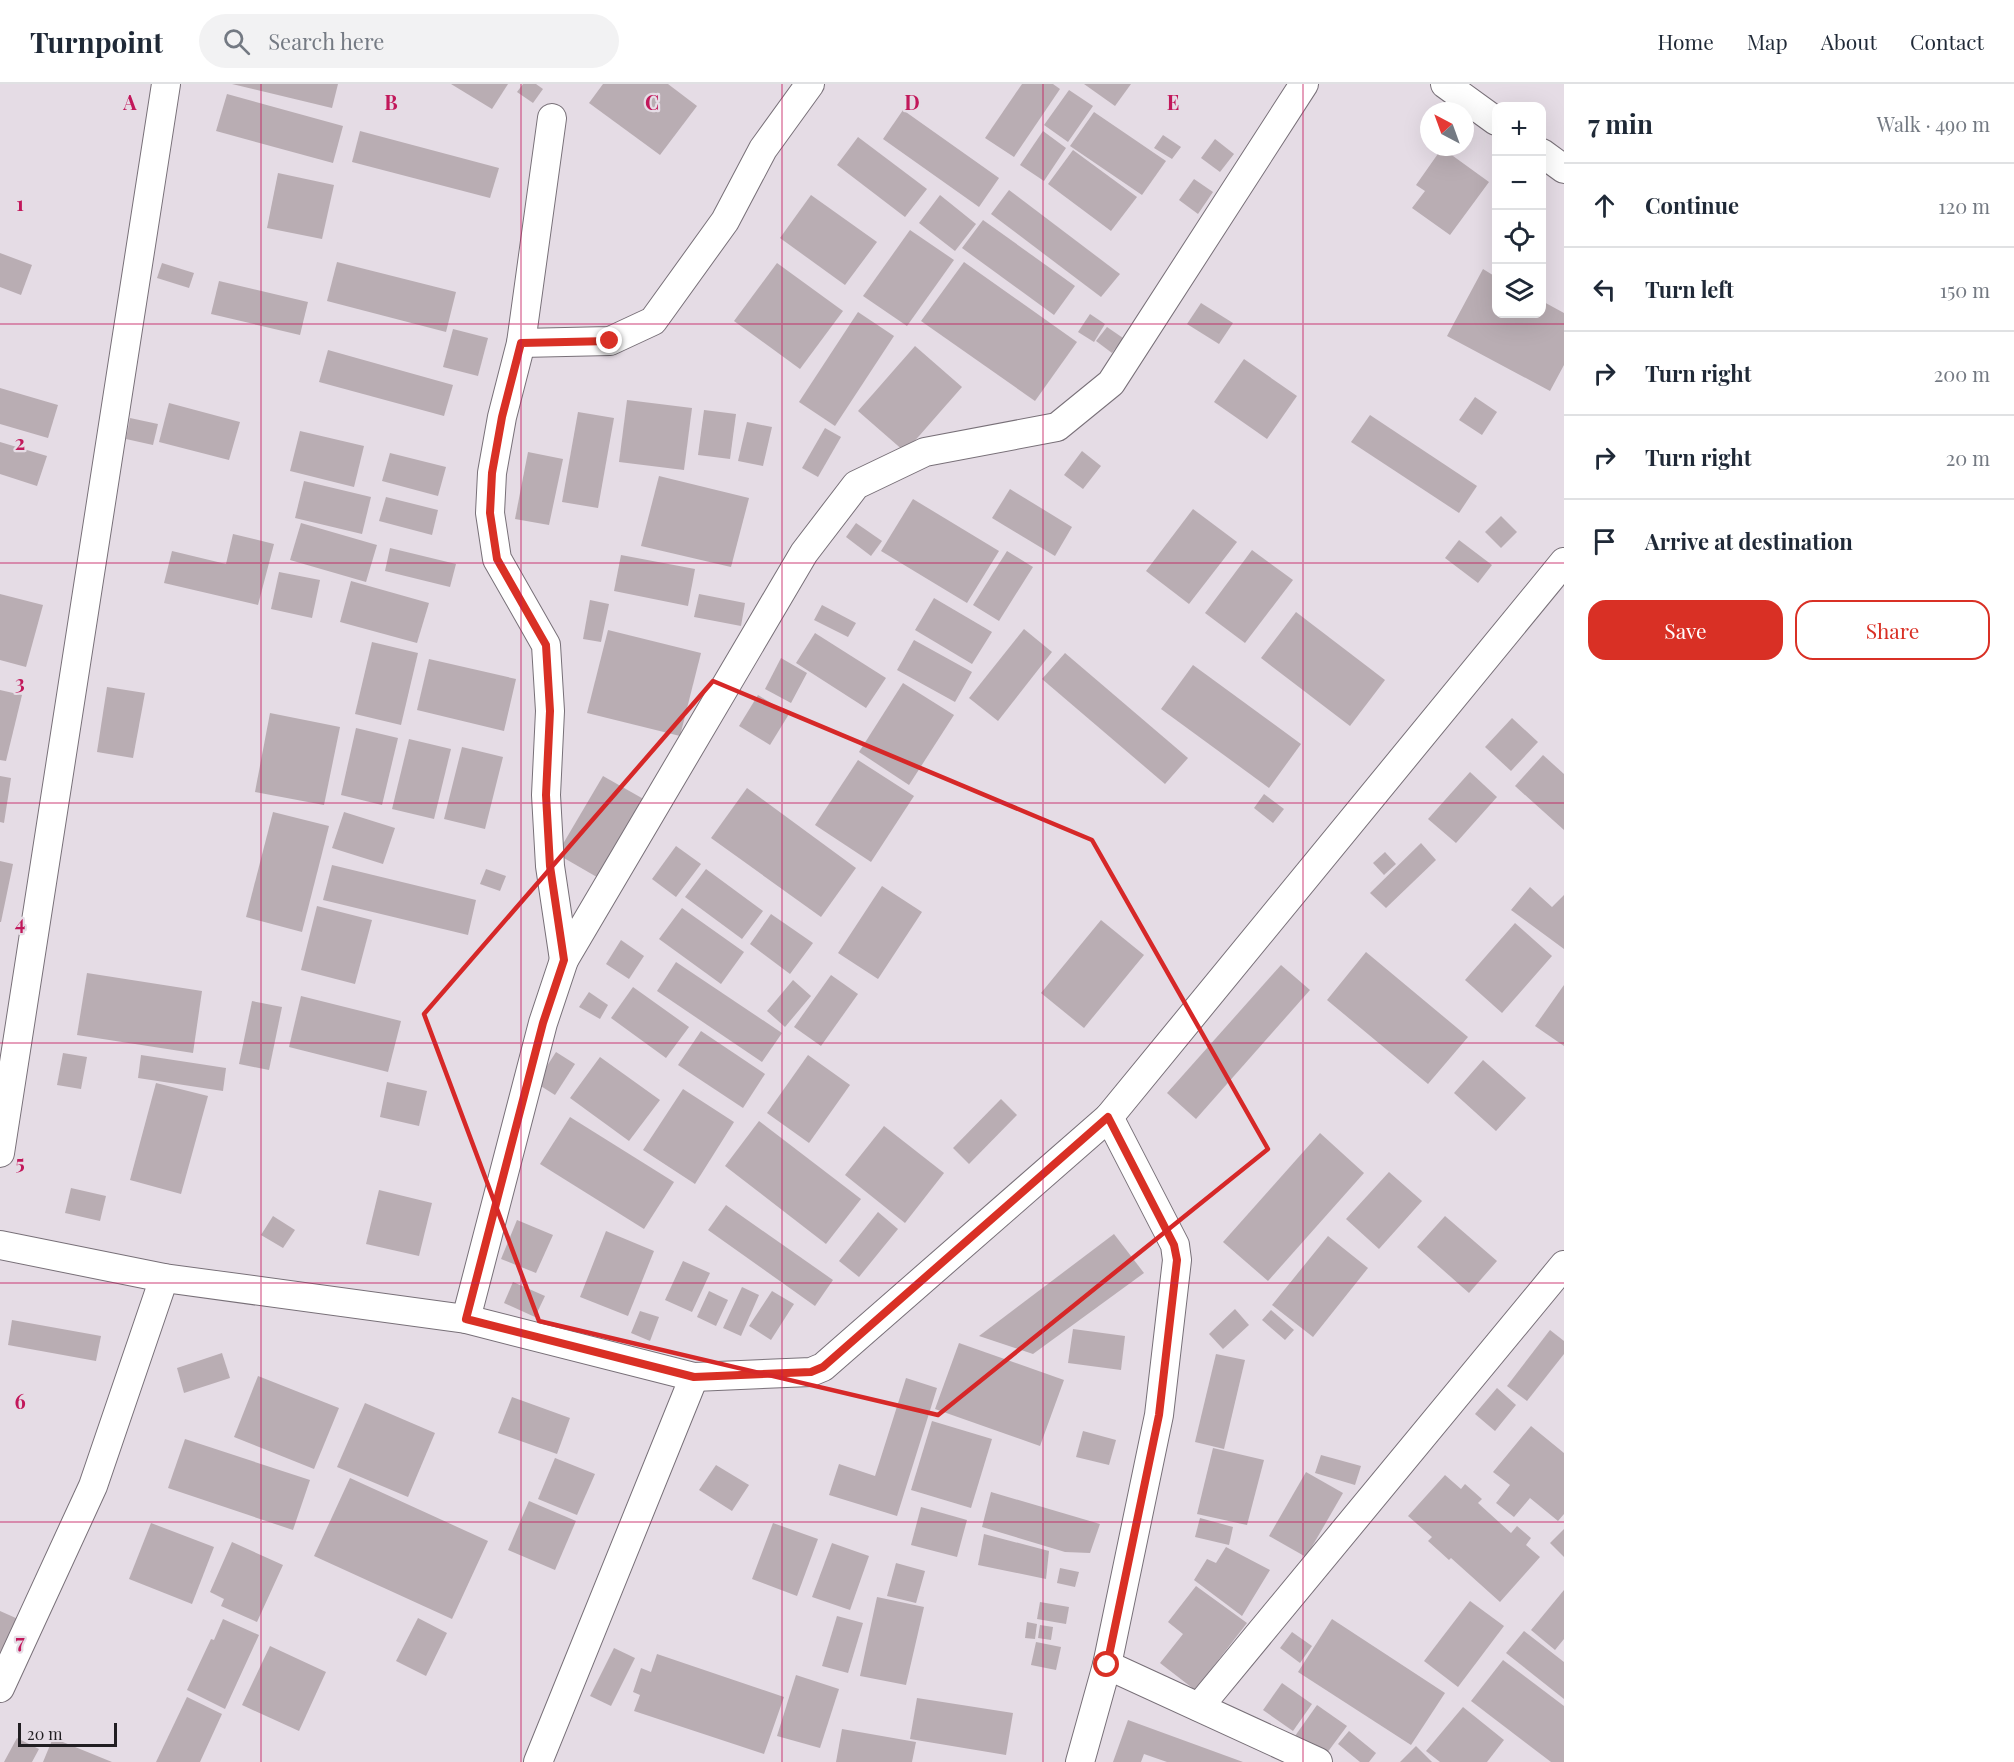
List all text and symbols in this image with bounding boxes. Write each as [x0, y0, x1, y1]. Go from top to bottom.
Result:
search box [199, 14, 619, 68]
text: Turnpoint [30, 23, 163, 60]
icon: search [220, 25, 253, 58]
text: Search here [268, 26, 384, 56]
text: Home [1658, 27, 1714, 55]
text: Map [1747, 27, 1788, 55]
text: About [1821, 27, 1877, 55]
text: Contact [1910, 27, 1984, 55]
text: A [122, 88, 137, 115]
text: B [384, 88, 398, 115]
text: C [645, 88, 659, 115]
text: D [904, 88, 920, 115]
text: E [1167, 88, 1179, 115]
north arrow [1420, 102, 1474, 156]
map controls [1492, 102, 1546, 318]
button: + [1492, 102, 1546, 156]
text: 7 min [1588, 106, 1653, 141]
text: Walk · 490 m [1877, 110, 1990, 137]
button: − [1492, 156, 1546, 210]
text: 1 [16, 189, 24, 216]
icon: ahead [1588, 189, 1621, 222]
text: Continue [1645, 190, 1739, 220]
text: 120 m [1938, 192, 1990, 219]
button: locate [1492, 210, 1546, 264]
button: layers [1492, 264, 1546, 318]
icon: left [1588, 273, 1621, 306]
text: Turn left [1645, 274, 1734, 304]
text: 150 m [1940, 276, 1990, 303]
route end [596, 327, 622, 353]
icon: right [1588, 357, 1621, 390]
text: Turn right [1645, 358, 1751, 388]
text: 200 m [1934, 360, 1990, 387]
text: 2 [15, 428, 25, 455]
icon: right [1588, 441, 1621, 474]
text: Turn right [1645, 442, 1751, 472]
text: 20 m [1946, 444, 1990, 471]
icon: arrive [1588, 525, 1621, 558]
text: Arrive at destination [1645, 526, 1853, 556]
button: Save [1588, 600, 1783, 660]
button: Share [1795, 600, 1990, 660]
text: 3 [15, 668, 25, 695]
text: 4 [15, 908, 25, 935]
text: 5 [15, 1148, 25, 1175]
text: 6 [14, 1387, 26, 1414]
text: 7 [15, 1627, 25, 1654]
route start [1093, 1651, 1119, 1677]
scale bar [18, 1720, 117, 1748]
text: 20 m [27, 1723, 62, 1744]

